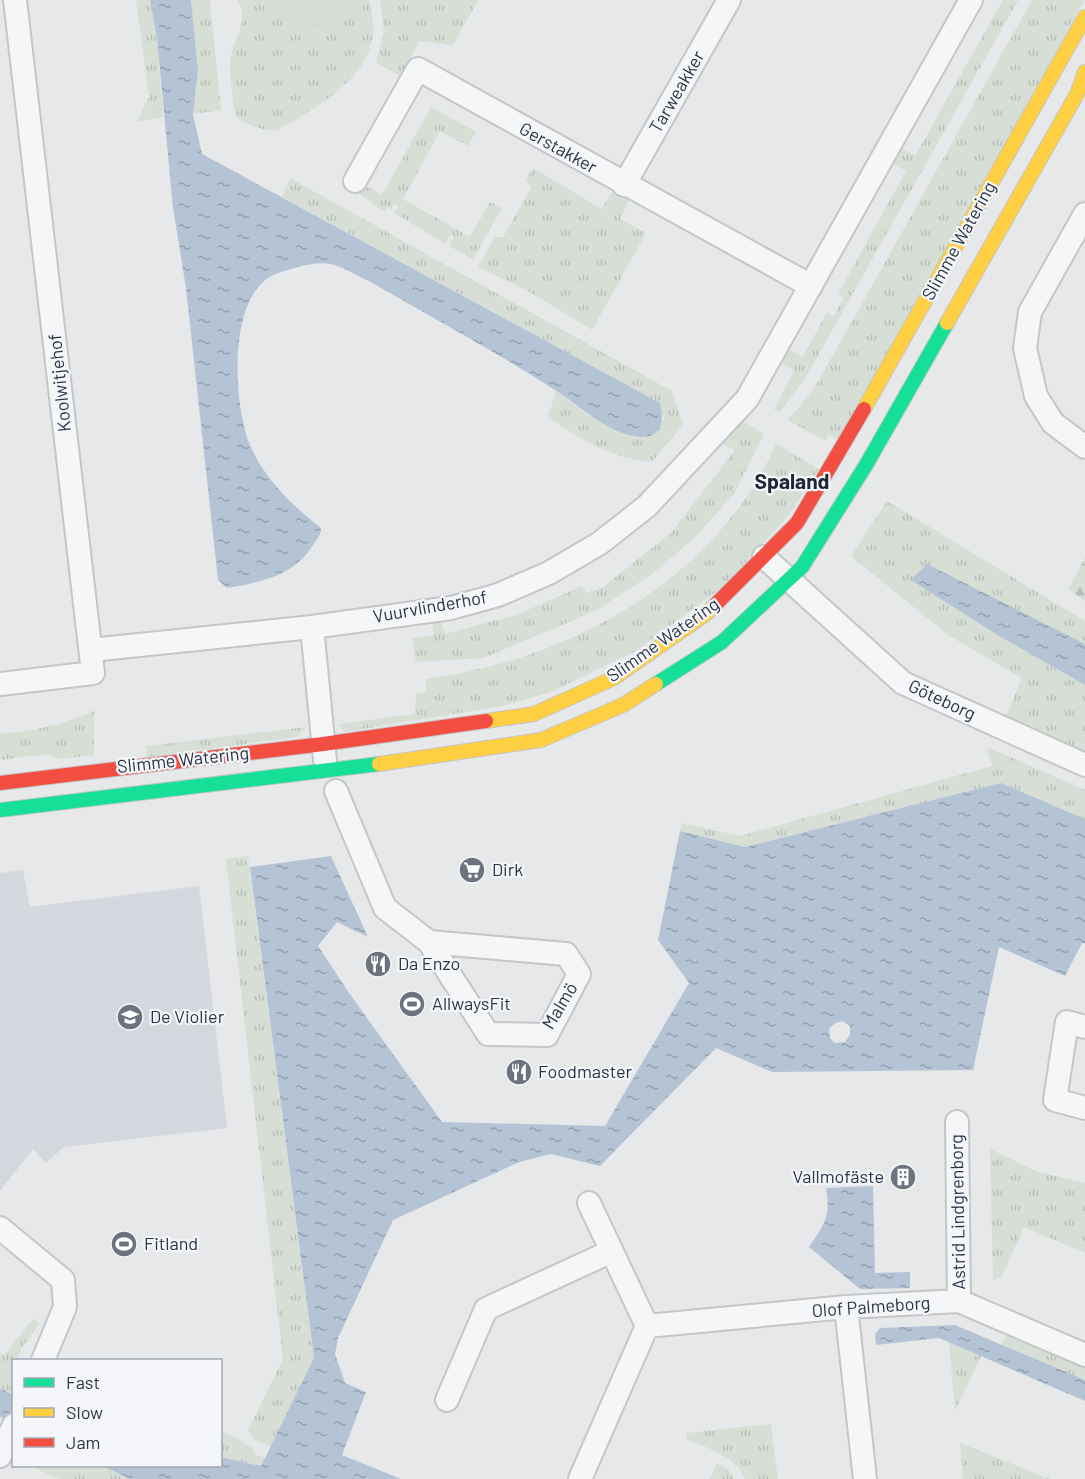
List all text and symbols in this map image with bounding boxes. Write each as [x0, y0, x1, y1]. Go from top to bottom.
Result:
street label: Tarweakker [644, 46, 709, 137]
street label: Gerstakker [516, 117, 602, 178]
street label: Slimme Watering [916, 177, 1000, 304]
street label: Koolwitjehof [43, 333, 75, 433]
district label: Spaland [754, 468, 830, 493]
street label: Vuurvlinderhof [371, 585, 489, 627]
street label: Slimme Watering [602, 592, 723, 686]
street label: Göteborg [905, 674, 980, 724]
street label: Slimme Watering [116, 741, 250, 777]
supermarket icon: Dirk [457, 855, 487, 885]
place label: Dirk [492, 858, 523, 880]
restaurant icon: Da Enzo [363, 949, 393, 979]
place label: Da Enzo [398, 952, 460, 974]
street label: Malmö [537, 978, 582, 1033]
sports icon: AllwaysFit [397, 989, 427, 1019]
place label: AllwaysFit [432, 992, 511, 1014]
school or university icon: De Violier [115, 1002, 145, 1032]
place label: De Violier [150, 1005, 225, 1027]
restaurant icon: Foodmaster [504, 1057, 534, 1087]
place label: Foodmaster [538, 1060, 633, 1082]
street label: Astrid Lindgrenborg [945, 1134, 969, 1290]
building icon: Vallmofäste [888, 1162, 918, 1192]
place label: Vallmofäste [793, 1165, 884, 1187]
sports icon: Fitland [109, 1229, 139, 1259]
place label: Fitland [144, 1232, 198, 1254]
street label: Olof Palmeborg [811, 1291, 931, 1321]
legend [12, 1359, 222, 1467]
text: Fast [66, 1371, 100, 1393]
text: Slow [66, 1401, 103, 1423]
text: Jam [66, 1431, 100, 1453]

